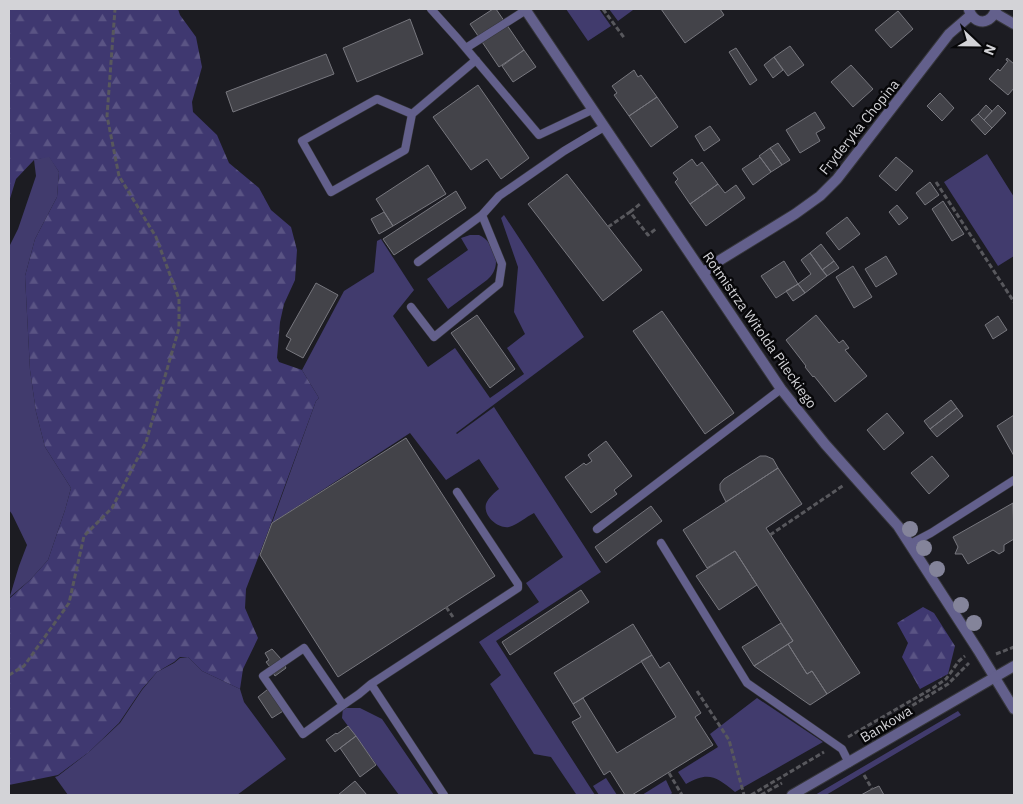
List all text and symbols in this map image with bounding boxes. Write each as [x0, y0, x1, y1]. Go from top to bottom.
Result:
north arrow [953, 20, 1003, 70]
text: N [980, 42, 1000, 58]
street label: Fryderyka Chopina [815, 75, 903, 178]
street label: Rotmistrza Witolda Pileckiego [699, 248, 821, 412]
street label: Bankowa [857, 701, 916, 747]

